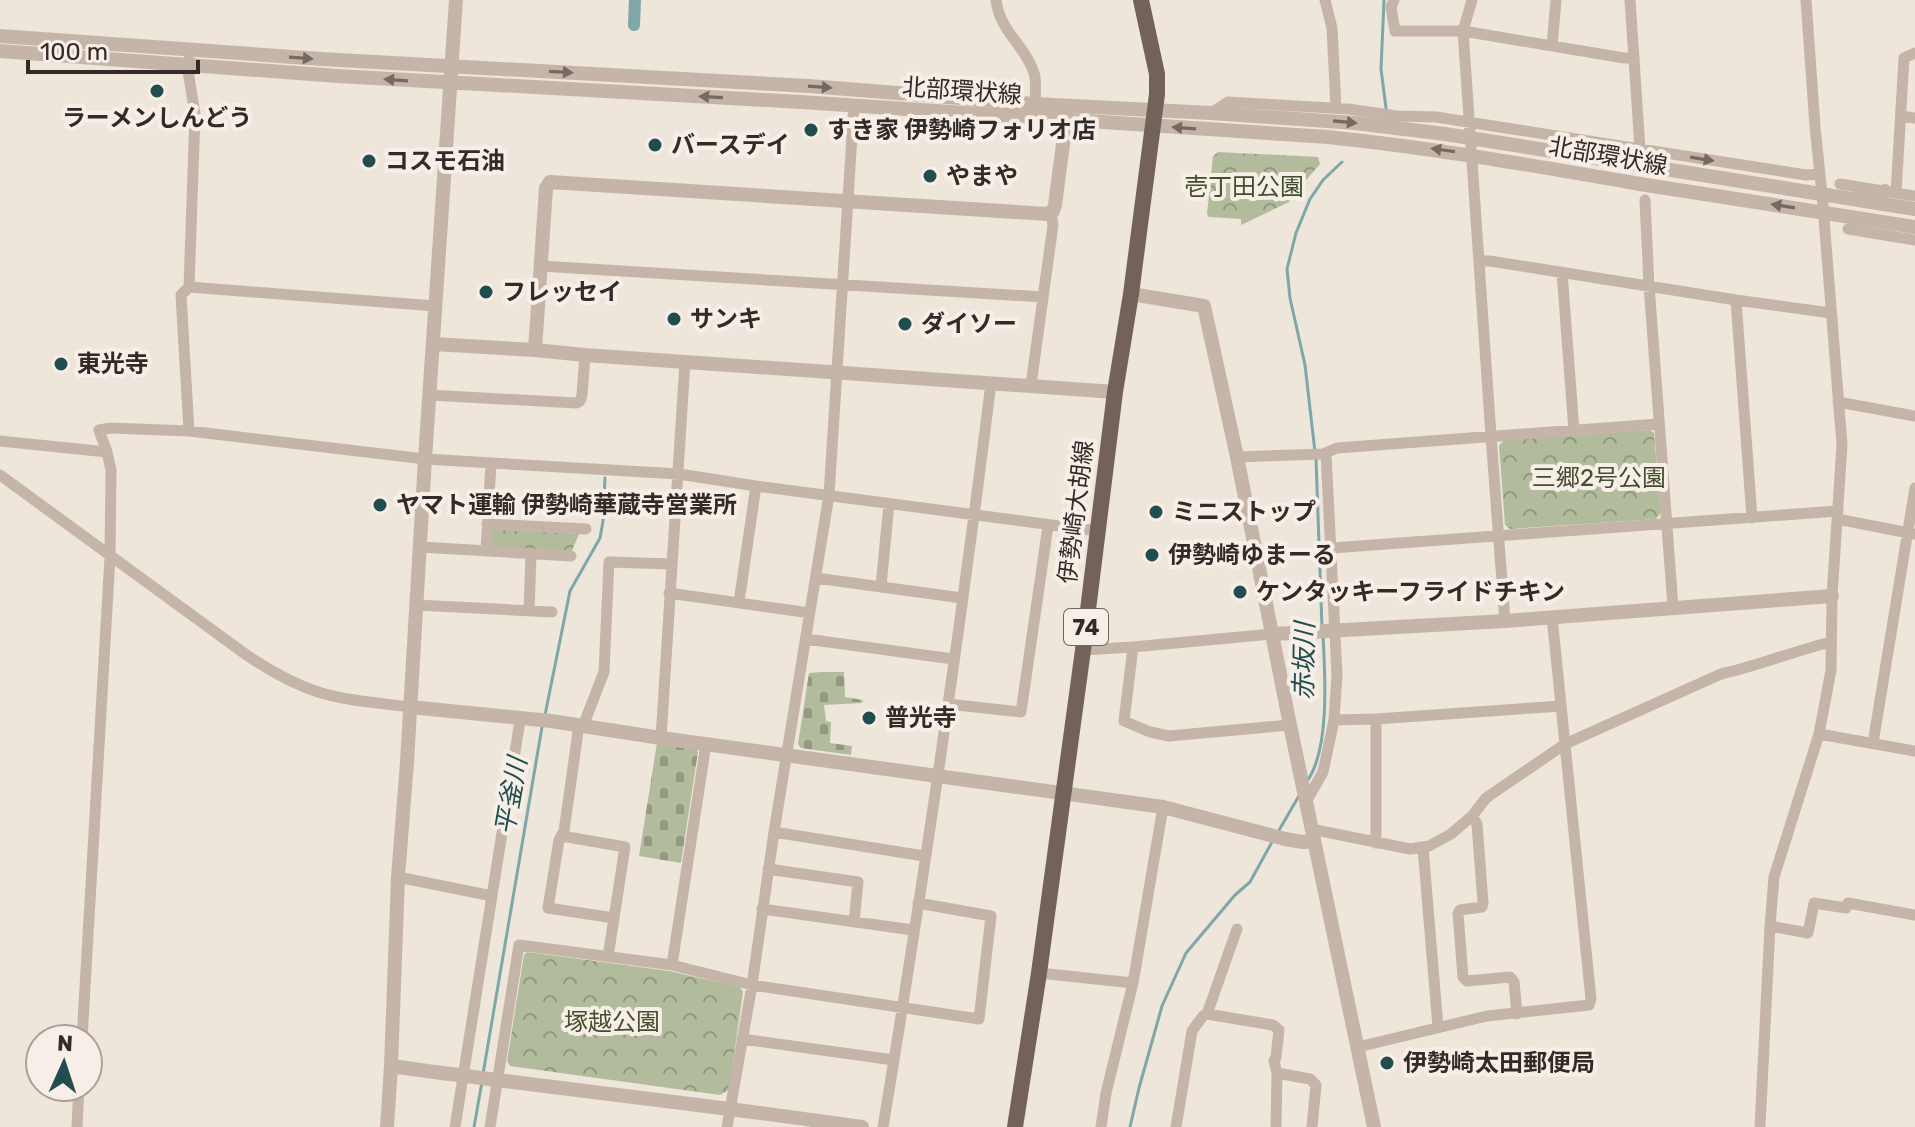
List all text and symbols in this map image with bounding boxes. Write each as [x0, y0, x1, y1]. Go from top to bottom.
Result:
scale bar [28, 24, 198, 74]
text: 100 m [40, 38, 108, 66]
one-way arrow [289, 52, 314, 65]
one-way arrow [549, 66, 574, 79]
one-way arrow [383, 73, 408, 86]
street label: 北部環状線 [901, 73, 1023, 109]
one-way arrow [808, 81, 833, 94]
marker: ラーメンしんどう [148, 82, 166, 100]
one-way arrow [698, 90, 723, 103]
place label: ラーメンしんどう [62, 104, 252, 132]
place label: すき家 伊勢崎フォリオ店 [827, 116, 1096, 144]
one-way arrow [1333, 116, 1358, 129]
marker: すき家 伊勢崎フォリオ店 [802, 121, 820, 139]
one-way arrow [1171, 121, 1196, 134]
place label: バースデイ [671, 131, 790, 159]
street label: 北部環状線 [1546, 132, 1670, 180]
marker: バースデイ [646, 136, 664, 154]
one-way arrow [1430, 143, 1455, 156]
place label: コスモ石油 [385, 147, 505, 175]
marker: コスモ石油 [360, 152, 378, 170]
one-way arrow [1690, 153, 1715, 166]
place label: やまや [946, 162, 1018, 190]
marker: やまや [921, 167, 939, 185]
park label: 壱丁田公園 [1184, 173, 1304, 201]
one-way arrow [1770, 199, 1795, 212]
place label: フレッセイ [502, 278, 622, 306]
marker: フレッセイ [477, 283, 495, 301]
place label: サンキ [690, 305, 762, 333]
marker: サンキ [665, 310, 683, 328]
place label: ダイソー [921, 310, 1017, 338]
marker: ダイソー [896, 315, 914, 333]
place label: 東光寺 [77, 350, 149, 378]
marker: 東光寺 [52, 355, 70, 373]
street label: 伊勢崎大胡線 [1053, 439, 1099, 585]
park label: 三郷2号公園 [1532, 464, 1666, 492]
place label: ヤマト運輸 伊勢崎華蔵寺営業所 [396, 491, 737, 519]
marker: ヤマト運輸 伊勢崎華蔵寺営業所 [371, 496, 389, 514]
place label: ミニストップ [1172, 498, 1316, 526]
marker: ミニストップ [1147, 503, 1165, 521]
place label: 伊勢崎ゆまーる [1168, 541, 1336, 569]
marker: 伊勢崎ゆまーる [1143, 546, 1161, 564]
place label: ケンタッキーフライドチキン [1256, 578, 1565, 606]
marker: ケンタッキーフライドチキン [1231, 583, 1249, 601]
road number: 74 [1064, 609, 1108, 645]
water label: 赤坂川 [1288, 619, 1321, 700]
place label: 普光寺 [885, 704, 957, 732]
marker: 普光寺 [860, 709, 878, 727]
water label: 平釜川 [489, 752, 534, 837]
park label: 塚越公園 [564, 1008, 660, 1036]
north arrow [24, 1023, 104, 1103]
text: N [56, 1030, 74, 1057]
place label: 伊勢崎太田郵便局 [1403, 1049, 1595, 1077]
marker: 伊勢崎太田郵便局 [1378, 1054, 1396, 1072]

